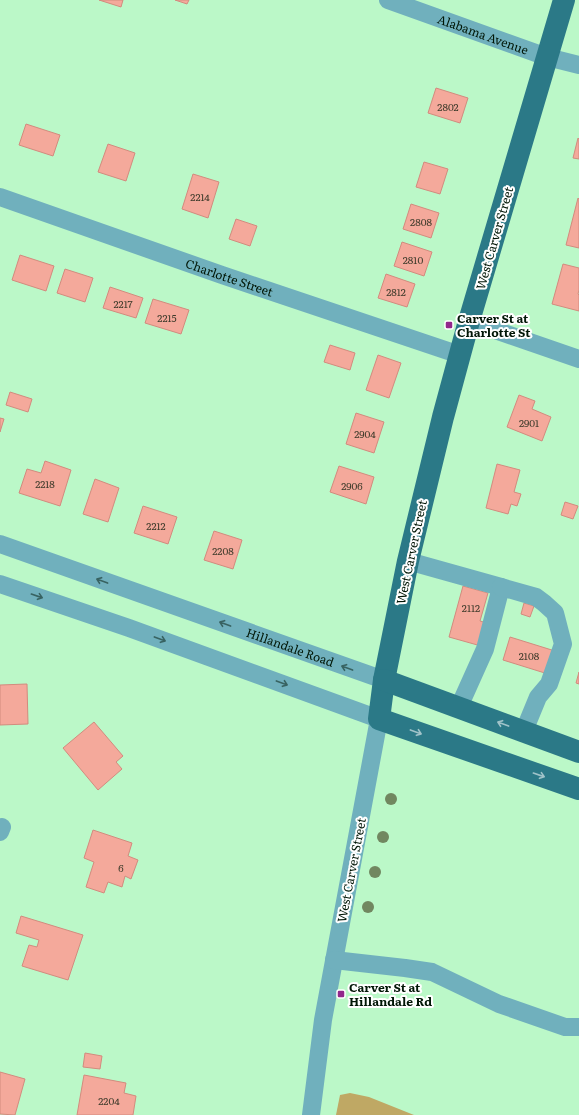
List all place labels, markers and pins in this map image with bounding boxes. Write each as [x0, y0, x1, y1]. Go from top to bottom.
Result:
place label: Carver St at Charlotte St [457, 309, 531, 341]
marker: Carver St at Charlotte St [444, 320, 454, 330]
place label: Carver St at Hillandale Rd [349, 978, 432, 1010]
marker: Carver St at Hillandale Rd [336, 989, 346, 999]

